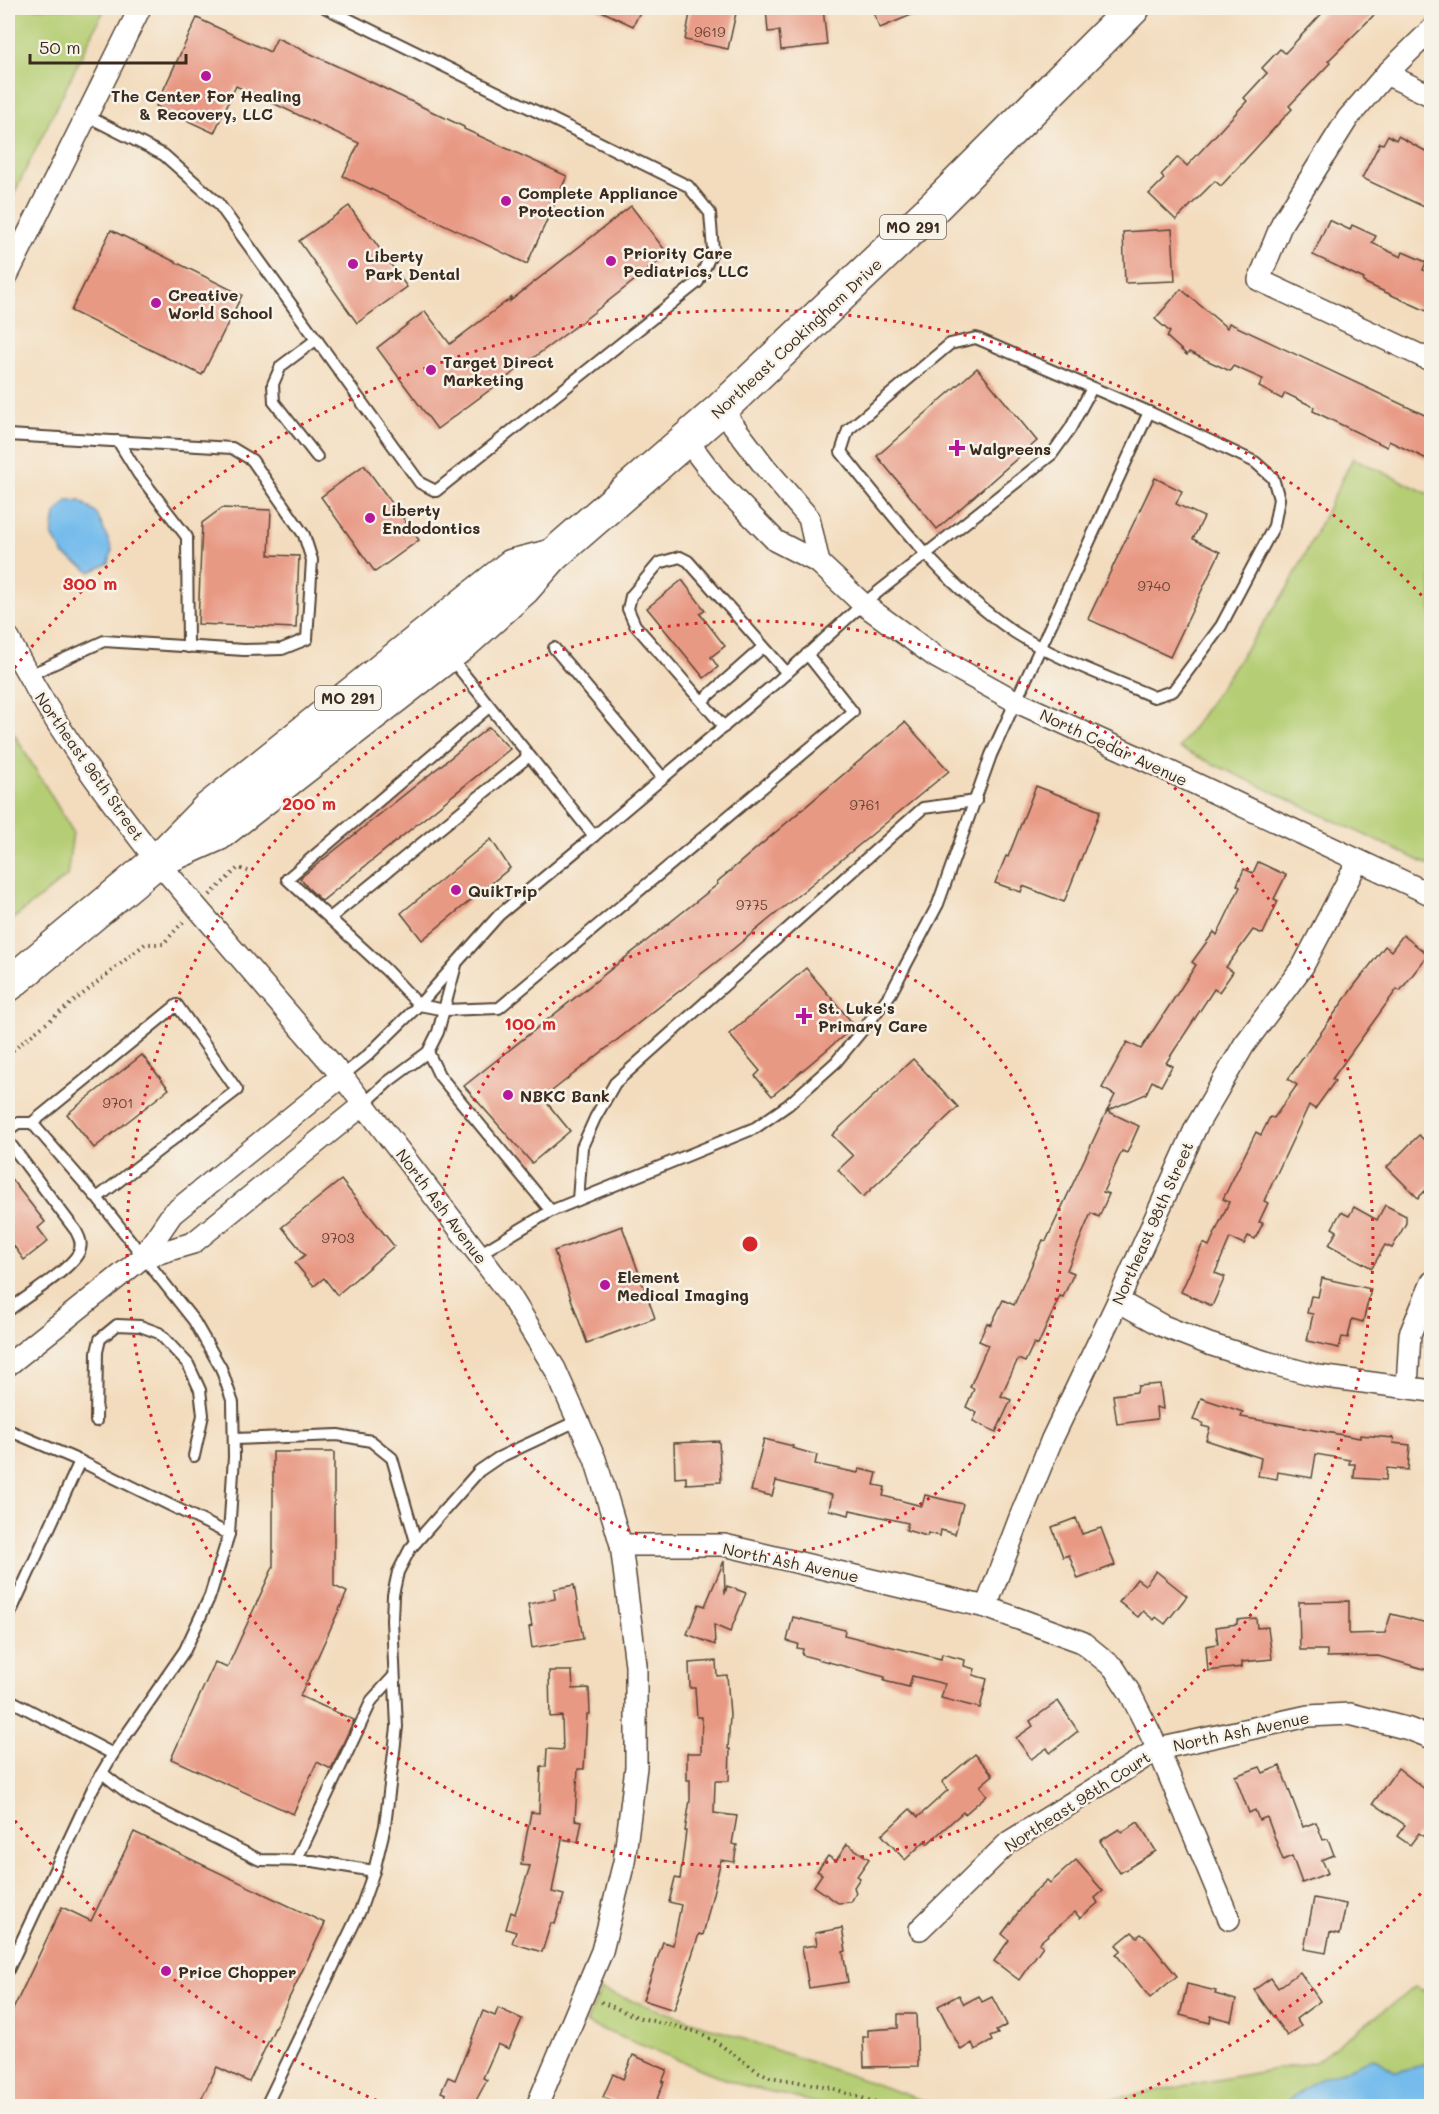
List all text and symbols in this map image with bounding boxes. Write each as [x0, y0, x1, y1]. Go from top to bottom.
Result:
house number: 9619 [694, 22, 726, 41]
scale bar [30, 27, 186, 65]
text: 50 m [39, 35, 81, 59]
marker: The Center For Healing & Recovery, LLC [199, 69, 213, 83]
place label: The Center For Healing & Recovery, LLC [111, 85, 301, 124]
place label: Complete Appliance Protection [518, 182, 678, 221]
marker: Complete Appliance Protection [499, 194, 513, 208]
road number: MO 291 [880, 215, 946, 239]
place label: Priority Care Pediatrics, LLC [623, 242, 749, 281]
place label: Liberty Park Dental [365, 245, 460, 284]
street label: Northeast Cookingham Drive [706, 253, 886, 423]
marker: Priority Care Pediatrics, LLC [604, 254, 618, 268]
marker: Liberty Park Dental [346, 257, 360, 271]
place label: Creative World School [168, 284, 273, 323]
marker: Creative World School [149, 296, 163, 310]
place label: Target Direct Marketing [443, 351, 554, 390]
marker: Target Direct Marketing [424, 363, 438, 377]
place label: Walgreens [969, 438, 1051, 459]
marker: Walgreens [950, 441, 964, 455]
place label: Liberty Endodontics [382, 499, 480, 538]
marker: Liberty Endodontics [363, 511, 377, 525]
text: 300 m [63, 571, 117, 595]
house number: 9740 [1138, 576, 1171, 595]
road number: MO 291 [315, 686, 381, 710]
street label: Northeast 96th Street [31, 688, 149, 844]
street label: North Cedar Avenue [1037, 704, 1191, 790]
text: 200 m [282, 791, 336, 815]
house number: 9761 [850, 795, 880, 814]
place label: QuikTrip [468, 880, 537, 901]
marker: QuikTrip [449, 883, 463, 897]
house number: 9775 [736, 895, 768, 914]
place label: St. Luke's Primary Care [818, 997, 928, 1036]
marker: St. Luke's Primary Care [795, 1007, 813, 1025]
text: 100 m [504, 1011, 556, 1035]
place label: NBKC Bank [520, 1085, 610, 1106]
marker: NBKC Bank [501, 1088, 515, 1102]
house number: 9701 [103, 1093, 133, 1112]
street label: Northeast 98th Street [1107, 1138, 1197, 1308]
street label: North Ash Avenue [392, 1144, 492, 1268]
house number: 9703 [322, 1228, 354, 1247]
centre of rings [740, 1234, 760, 1254]
place label: Element Medical Imaging [617, 1266, 749, 1305]
marker: Element Medical Imaging [598, 1278, 612, 1292]
street label: North Ash Avenue [721, 1537, 861, 1587]
street label: North Ash Avenue [1171, 1706, 1311, 1756]
street label: Northeast 98th Court [1000, 1746, 1154, 1856]
place label: Price Chopper [178, 1961, 296, 1982]
marker: Price Chopper [159, 1964, 173, 1978]

